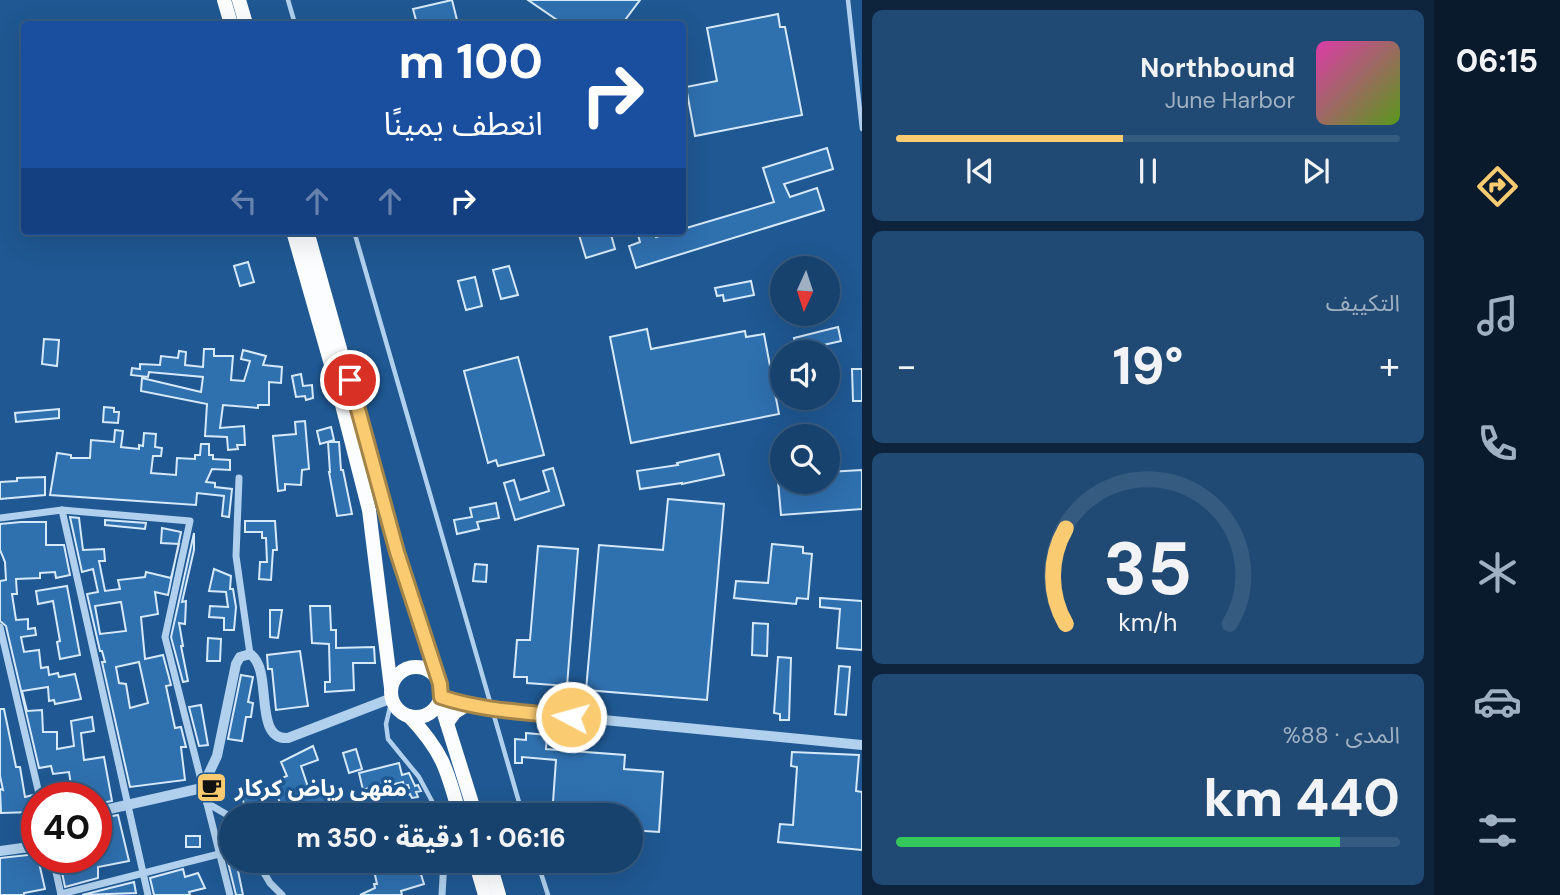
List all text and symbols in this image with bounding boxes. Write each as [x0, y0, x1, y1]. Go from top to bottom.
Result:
text: 100 m [399, 29, 543, 93]
text: 06:15 [1456, 40, 1538, 82]
icon: right [567, 49, 658, 140]
text: Northbound [1140, 51, 1295, 85]
text: June Harbor [1165, 85, 1295, 115]
text: انعطف يمينًا [383, 103, 543, 145]
icon: previous [961, 152, 999, 190]
icon: pause [1129, 152, 1167, 190]
icon: next [1297, 152, 1335, 190]
icon: directions [1473, 162, 1522, 211]
icon: left [225, 182, 263, 220]
icon: ahead [298, 182, 336, 220]
icon: ahead [371, 182, 409, 220]
icon: right [444, 182, 482, 220]
north arrow [770, 256, 840, 326]
map controls [770, 256, 840, 494]
text: التكييف [1326, 288, 1400, 318]
icon: music [1473, 291, 1522, 340]
text: 19° [1112, 332, 1184, 400]
button: sound [770, 340, 840, 410]
text: − [896, 341, 917, 391]
text: + [1379, 341, 1400, 391]
pin [320, 350, 380, 410]
icon: arrive [331, 361, 369, 399]
icon: phone [1473, 419, 1522, 468]
button: search [770, 424, 840, 494]
text: 35 [1103, 523, 1193, 618]
icon: climate [1473, 548, 1522, 597]
text: km/h [1118, 606, 1178, 639]
icon: car [1473, 677, 1522, 726]
position arrow [534, 680, 608, 754]
text: المدى · 88% [1283, 720, 1400, 750]
text: 440 km [1203, 764, 1400, 832]
cafe icon: مقهى رياض كركار [195, 771, 229, 805]
place label: مقهى رياض كركار [234, 773, 407, 803]
speed limit sign: 40 [21, 782, 112, 873]
icon: filters [1473, 806, 1522, 855]
text: 06:16 · 1 دقيقة · 350 m [296, 821, 566, 855]

